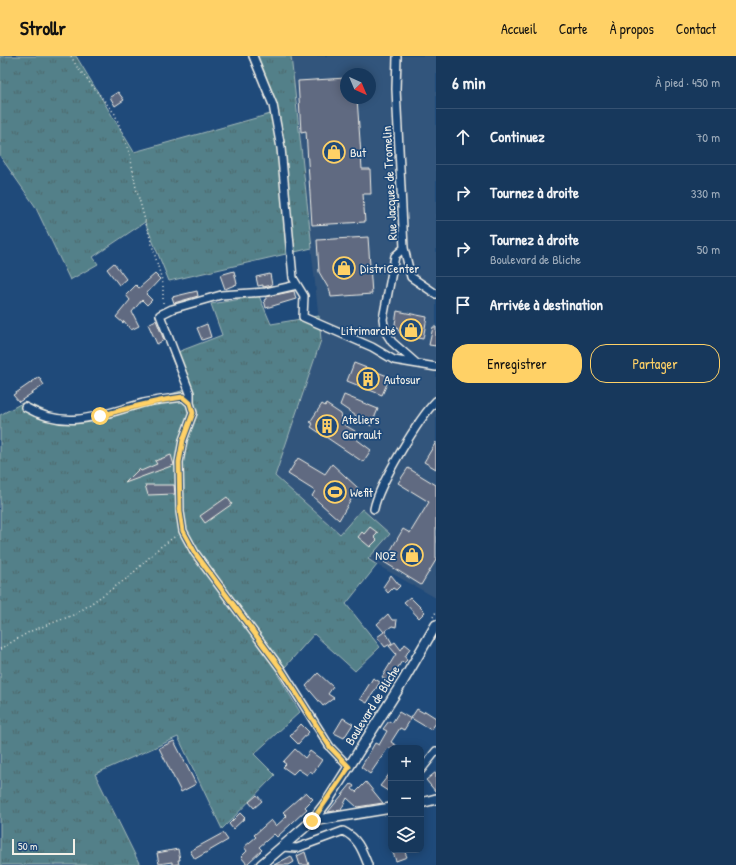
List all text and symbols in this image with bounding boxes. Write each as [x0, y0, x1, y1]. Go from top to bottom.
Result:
text: Strollr [20, 15, 66, 41]
text: Accueil [501, 19, 537, 38]
text: Carte [559, 19, 588, 38]
text: À propos [610, 19, 654, 38]
text: Contact [676, 19, 716, 38]
north arrow [340, 68, 376, 104]
text: 6 min [452, 71, 486, 94]
text: À pied · 450 m [655, 73, 720, 91]
street label: Rue Jacques de Tromelin [377, 125, 401, 241]
icon: ahead [452, 126, 474, 148]
text: Continuez [490, 126, 545, 147]
text: 70 m [696, 128, 720, 146]
shop icon: But [321, 139, 347, 165]
place label: But [350, 143, 367, 161]
icon: right [452, 182, 474, 204]
text: Tournez à droite [490, 182, 579, 203]
text: 330 m [691, 184, 720, 202]
text: Tournez à droite [490, 229, 579, 250]
icon: right [452, 238, 474, 260]
text: 50 m [697, 240, 720, 258]
text: Boulevard de Bliche [490, 250, 581, 268]
shop icon: DistriCenter [331, 255, 357, 281]
place label: DistriCenter [360, 259, 419, 277]
icon: arrive [452, 294, 474, 316]
text: Arrivée à destination [490, 294, 603, 315]
shop icon: Litrimarché [398, 317, 424, 343]
place label: Litrimarché [341, 321, 396, 339]
button: Enregistrer [452, 344, 582, 383]
button: Partager [590, 344, 720, 383]
building icon: Autosur [355, 366, 381, 392]
place label: Autosur [384, 370, 420, 388]
route start [91, 407, 109, 425]
place label: Ateliers Garrault [342, 410, 382, 443]
building icon: Ateliers Garrault [314, 413, 340, 439]
sports icon: Wefit [322, 479, 348, 505]
place label: Wefit [350, 483, 373, 501]
shop icon: NOZ [399, 542, 425, 568]
place label: NOZ [375, 546, 396, 564]
street label: Boulevard de Bliche [340, 662, 404, 748]
map controls [388, 745, 424, 853]
button: + [388, 745, 424, 781]
button: − [388, 781, 424, 817]
route end [303, 812, 321, 830]
button: layers [388, 817, 424, 853]
scale bar [12, 837, 75, 856]
text: 50 m [18, 839, 38, 853]

